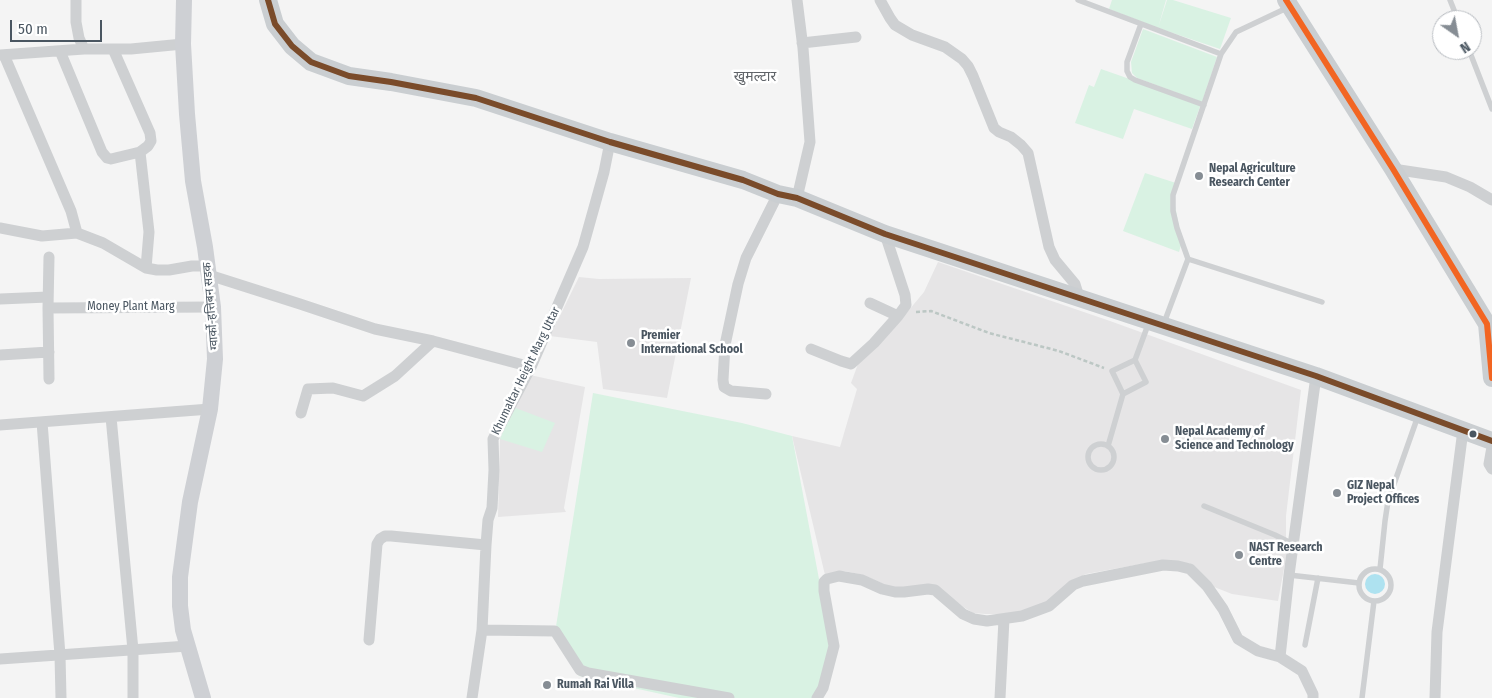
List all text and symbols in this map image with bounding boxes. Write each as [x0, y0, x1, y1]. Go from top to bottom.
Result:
scale bar [12, 10, 105, 42]
north arrow [1432, 10, 1482, 60]
text: 50 m [18, 20, 48, 38]
text: N [1457, 38, 1473, 57]
district label: खुमल्टार [734, 69, 776, 85]
place label: Nepal Agriculture Research Center [1209, 162, 1296, 190]
marker: Nepal Agriculture Research Center [1193, 170, 1205, 182]
street label: ग्वार्को-हत्तिबन सडक [200, 262, 222, 350]
street label: Money Plant Marg [87, 300, 175, 314]
street label: Khumaltar Height Marg Uttar [489, 305, 563, 437]
place label: Premier International School [641, 329, 743, 357]
marker: Premier International School [625, 337, 637, 349]
place label: Nepal Academy of Science and Technology [1175, 425, 1294, 453]
unlabelled marker [1468, 429, 1478, 439]
marker: Nepal Academy of Science and Technology [1159, 433, 1171, 445]
place label: GIZ Nepal Project Offices [1347, 479, 1419, 507]
marker: GIZ Nepal Project Offices [1331, 487, 1343, 499]
place label: NAST Research Centre [1249, 541, 1322, 569]
marker: NAST Research Centre [1233, 549, 1245, 561]
place label: Rumah Rai Villa [557, 678, 634, 692]
marker: Rumah Rai Villa [541, 679, 553, 691]

